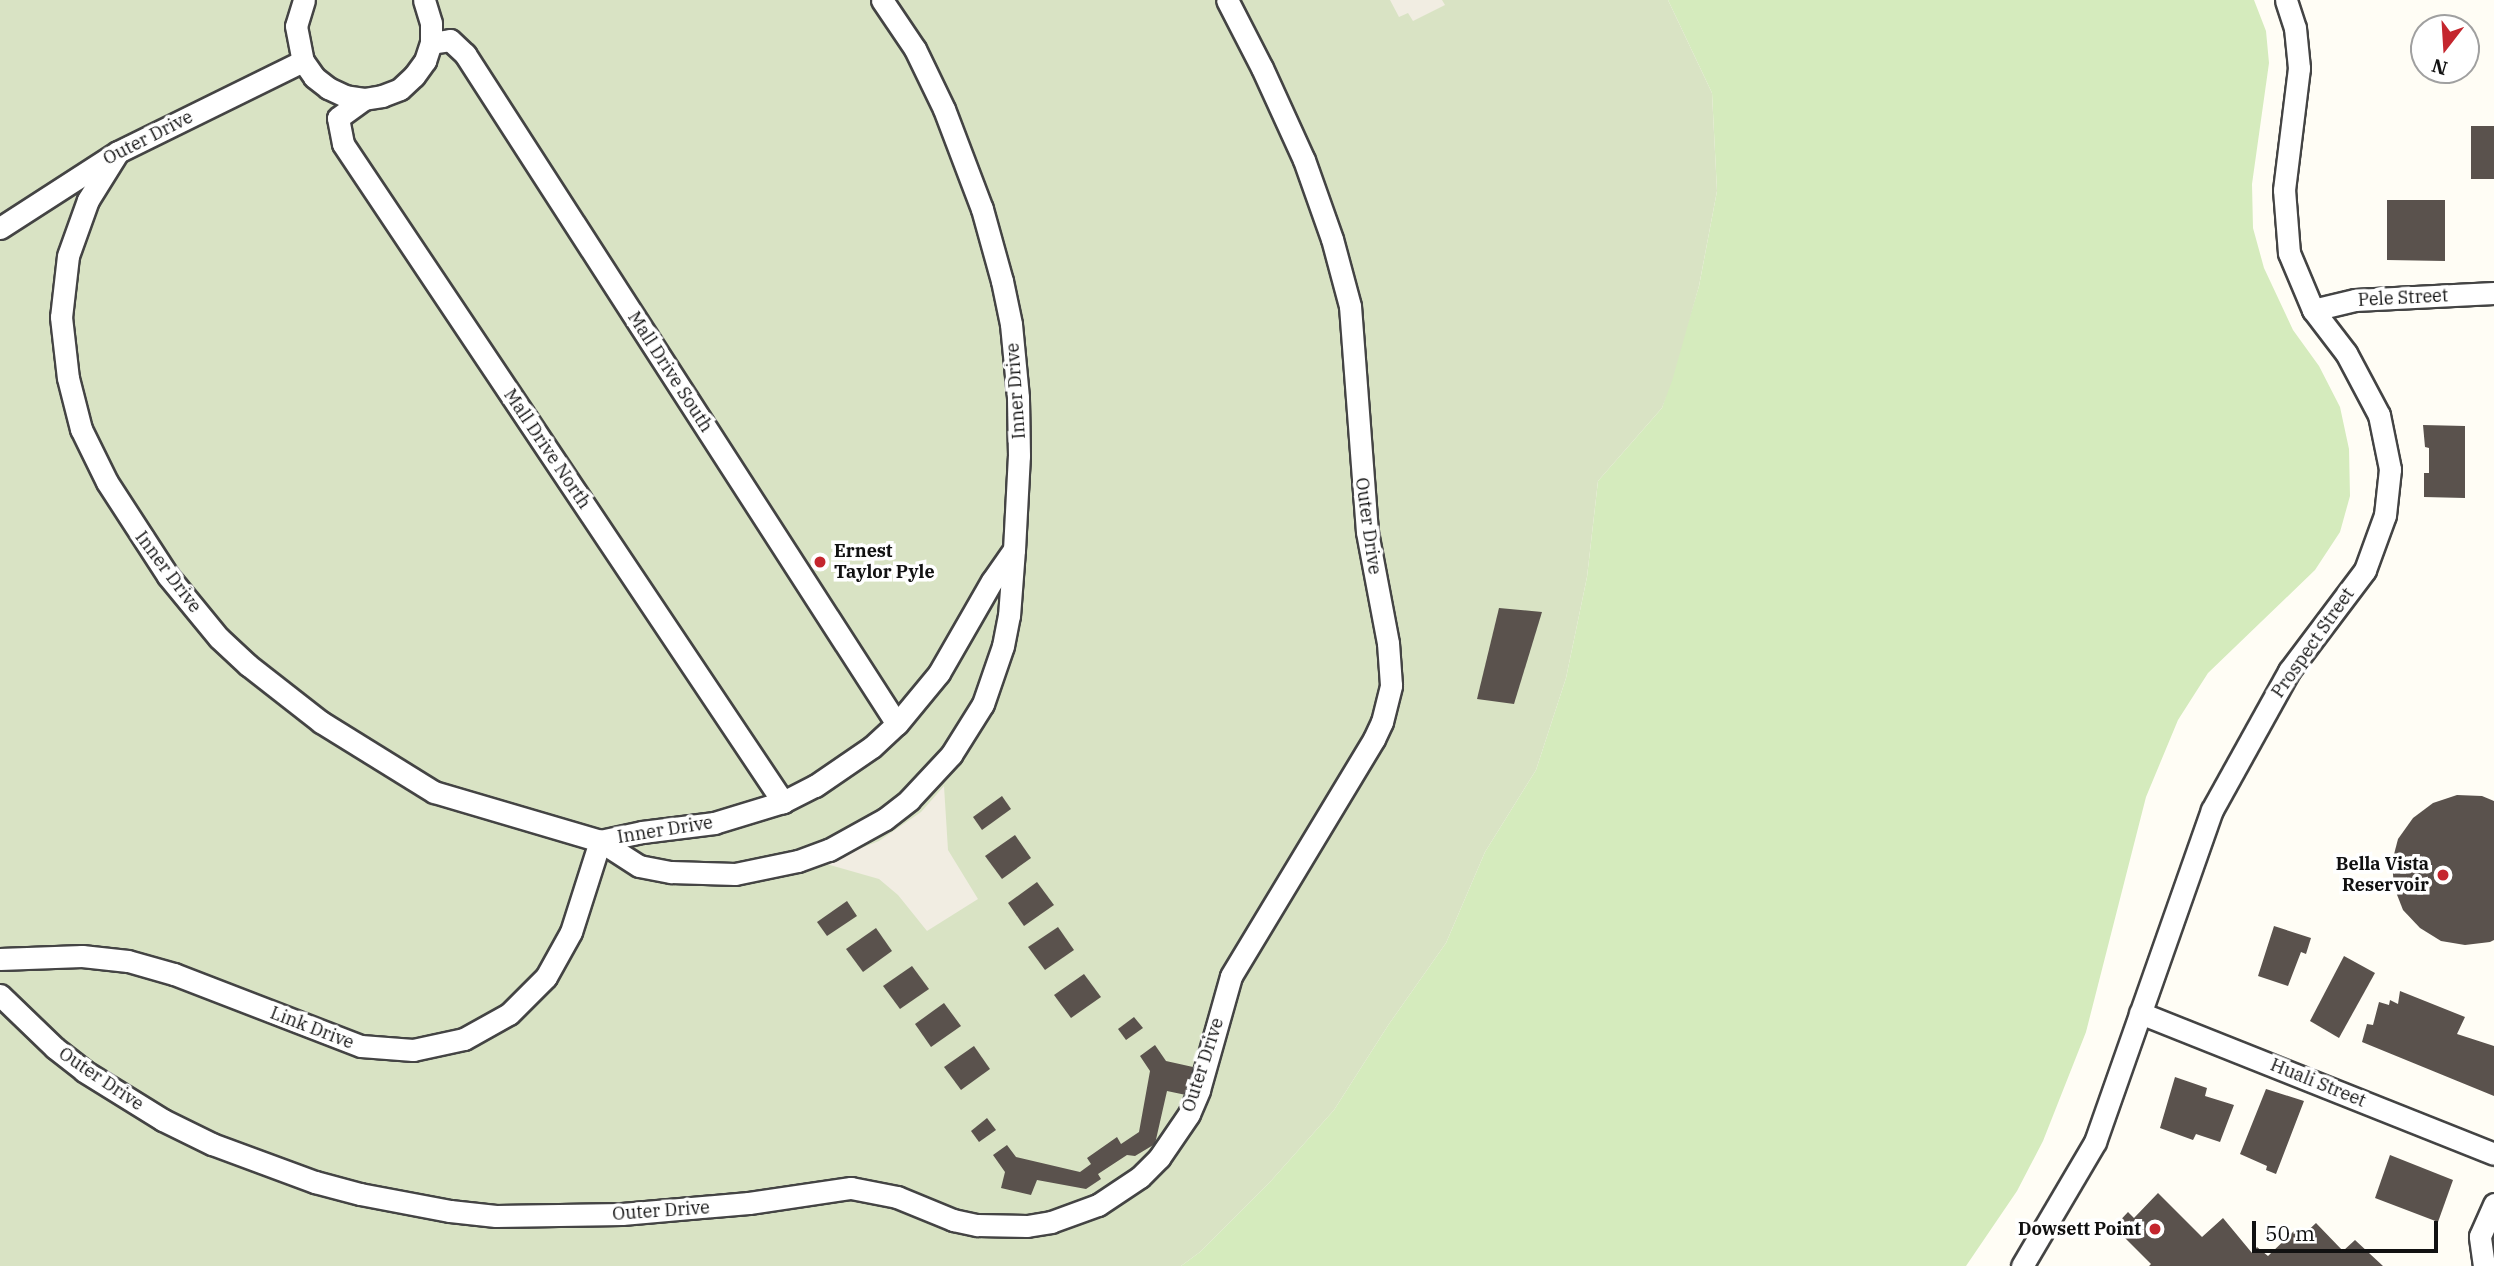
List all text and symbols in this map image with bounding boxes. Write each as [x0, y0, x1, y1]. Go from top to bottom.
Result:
north arrow [2410, 14, 2480, 84]
text: N [2429, 53, 2450, 81]
street label: Outer Drive [100, 106, 196, 170]
street label: Pele Street [2357, 285, 2449, 311]
street label: Mall Drive South [623, 308, 717, 436]
street label: Inner Drive [1002, 342, 1030, 440]
street label: Mall Drive North [499, 385, 595, 513]
street label: Outer Drive [1351, 476, 1385, 576]
street label: Inner Drive [130, 527, 206, 617]
place label: Ernest Taylor Pyle [834, 541, 935, 584]
marker: Ernest Taylor Pyle [812, 554, 828, 570]
street label: Prospect Street [2267, 584, 2359, 702]
street label: Inner Drive [616, 812, 714, 848]
place label: Bella Vista Reservoir [2336, 854, 2429, 896]
marker: Bella Vista Reservoir [2435, 867, 2451, 883]
street label: Link Drive [267, 1002, 357, 1054]
street label: Outer Drive [1178, 1015, 1228, 1115]
street label: Outer Drive [54, 1043, 148, 1115]
street label: Huali Street [2267, 1054, 2369, 1112]
street label: Outer Drive [612, 1197, 710, 1225]
scale bar [2256, 1206, 2442, 1250]
place label: Dowsett Point [2018, 1218, 2141, 1240]
text: 50 m [2265, 1219, 2315, 1247]
marker: Dowsett Point [2147, 1221, 2163, 1237]

